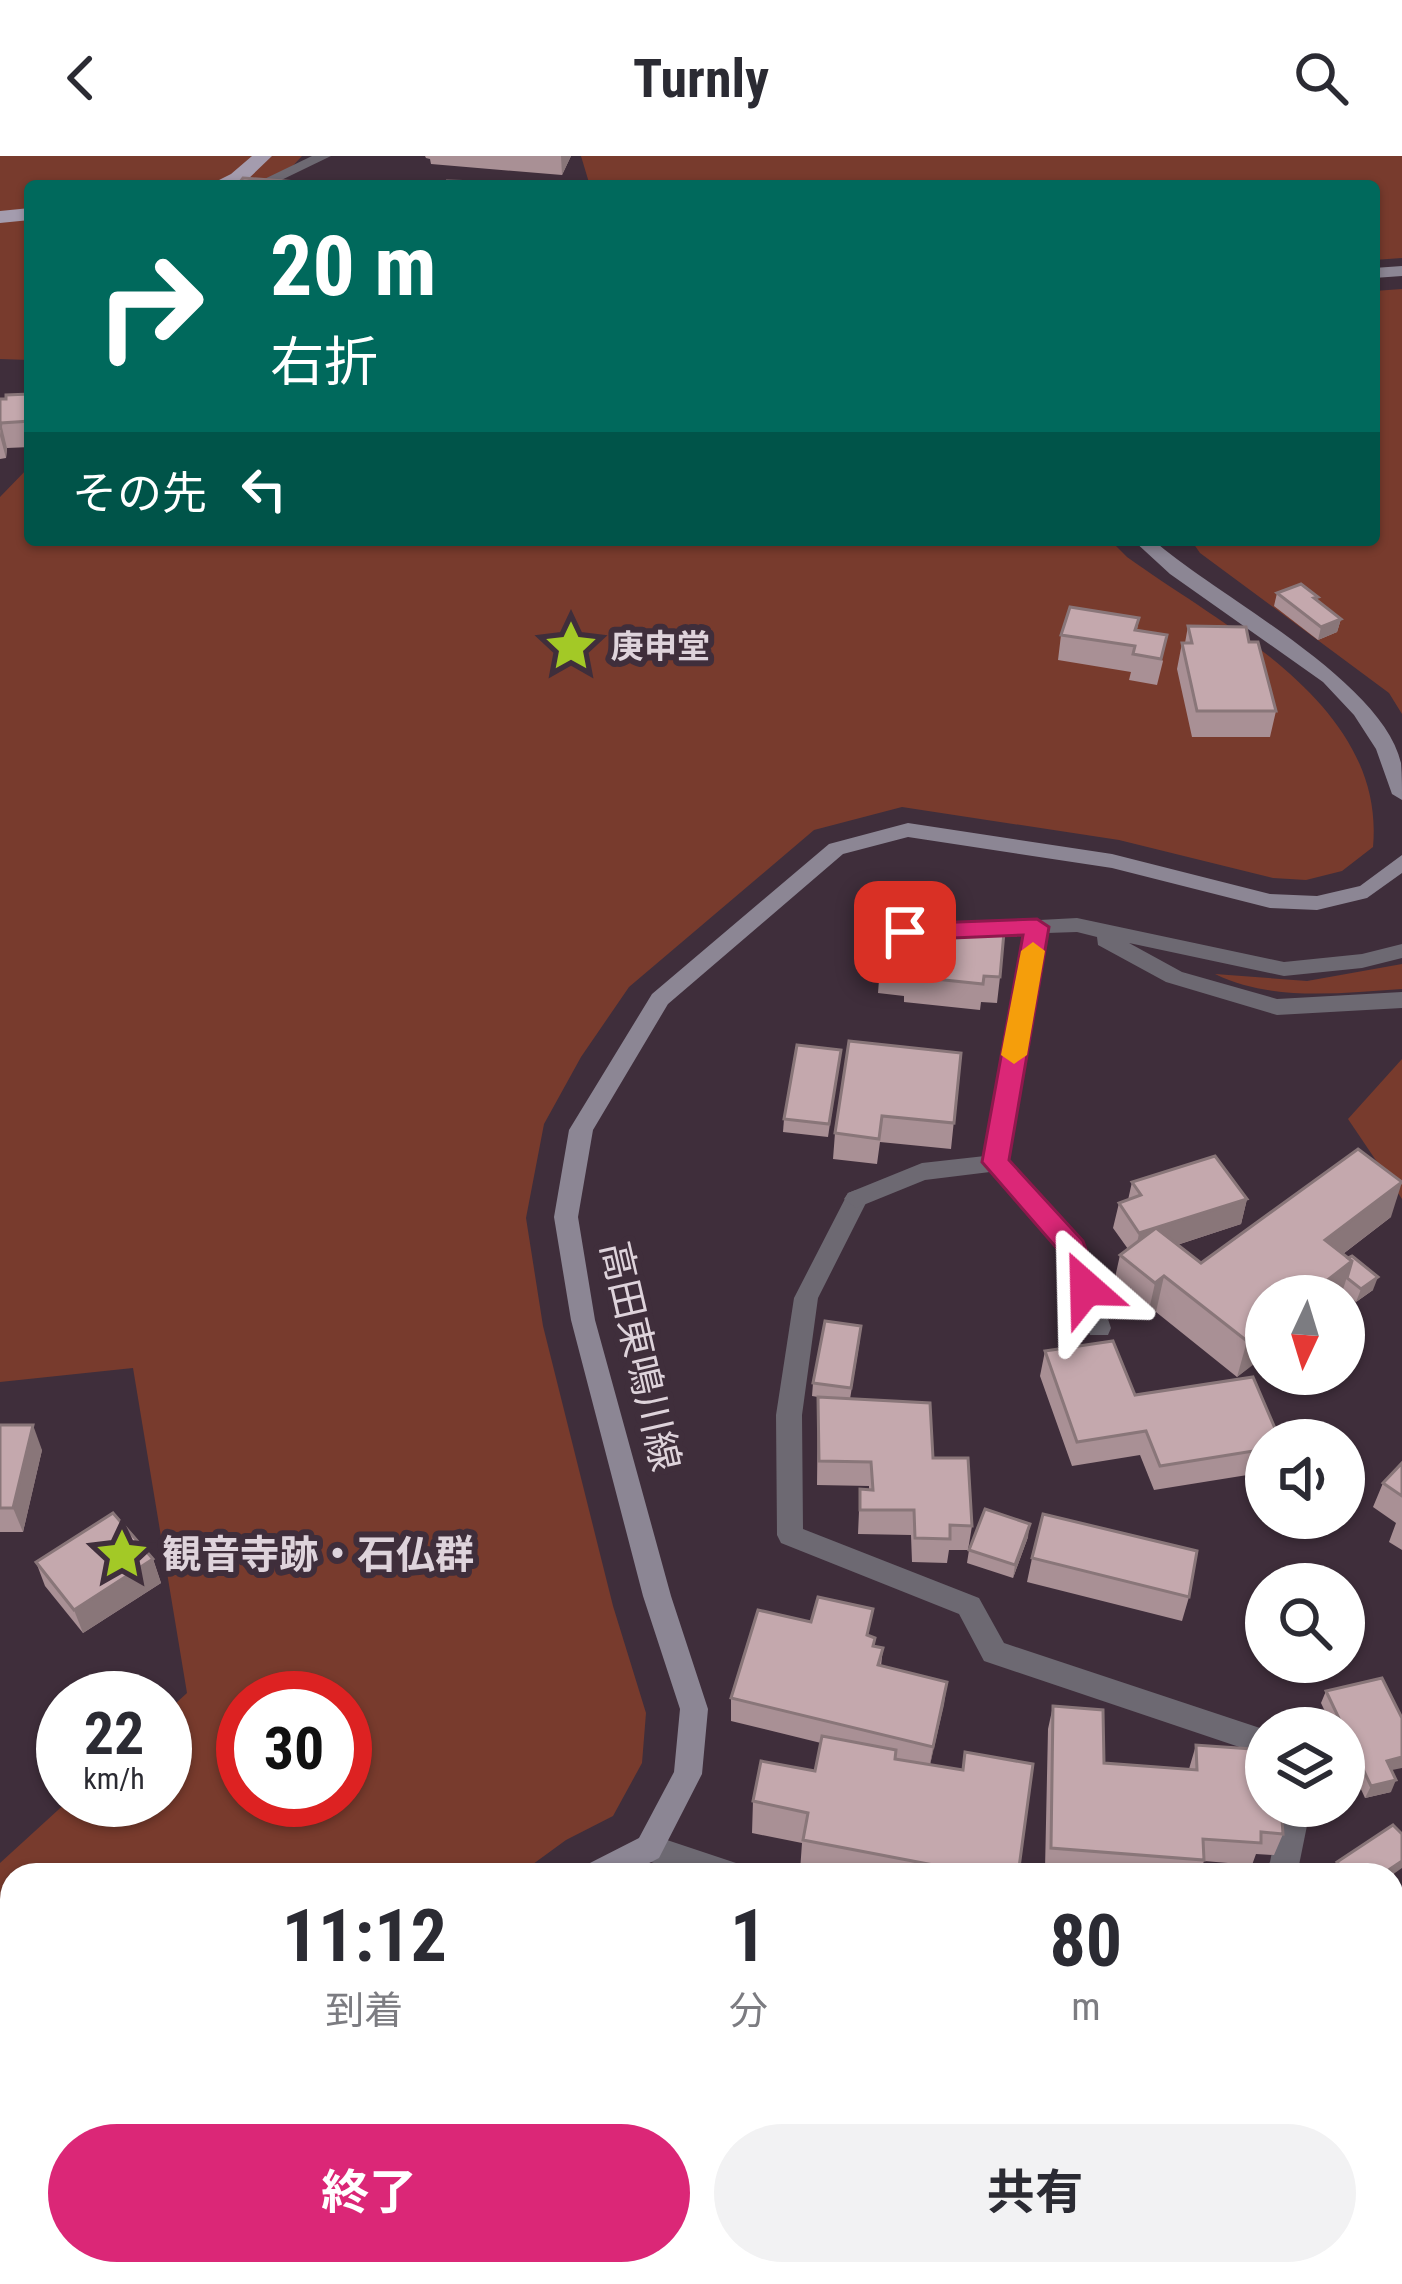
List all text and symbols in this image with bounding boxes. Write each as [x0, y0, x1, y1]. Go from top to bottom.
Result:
icon: back [48, 45, 114, 111]
icon: search [1288, 45, 1354, 111]
text: Turnly [633, 47, 769, 110]
text: 20 m [270, 217, 437, 316]
icon: right [72, 228, 228, 384]
text: 右折 [270, 331, 378, 394]
icon: left [231, 456, 297, 522]
text: その先 [72, 467, 207, 520]
place icon: 庚申堂 [542, 617, 600, 675]
place label: 庚申堂 [611, 627, 710, 666]
pin [854, 881, 956, 983]
icon: arrive [872, 899, 938, 965]
position arrow [1023, 1225, 1149, 1351]
street label: 高田東鳴川線 [591, 1237, 689, 1475]
north arrow [1245, 1275, 1365, 1395]
map controls [1245, 1275, 1365, 1827]
button: sound [1245, 1419, 1365, 1539]
place icon: 観音寺跡・石仏群 [93, 1525, 151, 1583]
place label: 観音寺跡・石仏群 [162, 1532, 474, 1578]
button: search [1245, 1563, 1365, 1683]
speed limit sign: 30 [216, 1671, 372, 1827]
text: 22 [84, 1698, 144, 1769]
button: layers [1245, 1707, 1365, 1827]
text: km/h [83, 1761, 145, 1796]
text: 11:12 [282, 1894, 447, 1979]
text: 1 [730, 1894, 766, 1979]
text: 80 [1049, 1899, 1122, 1984]
text: m [1071, 1984, 1101, 2030]
text: 到着 [325, 1988, 403, 2034]
text: 分 [729, 1988, 768, 2034]
button: 終了 [48, 2124, 690, 2262]
button: 共有 [714, 2124, 1356, 2262]

